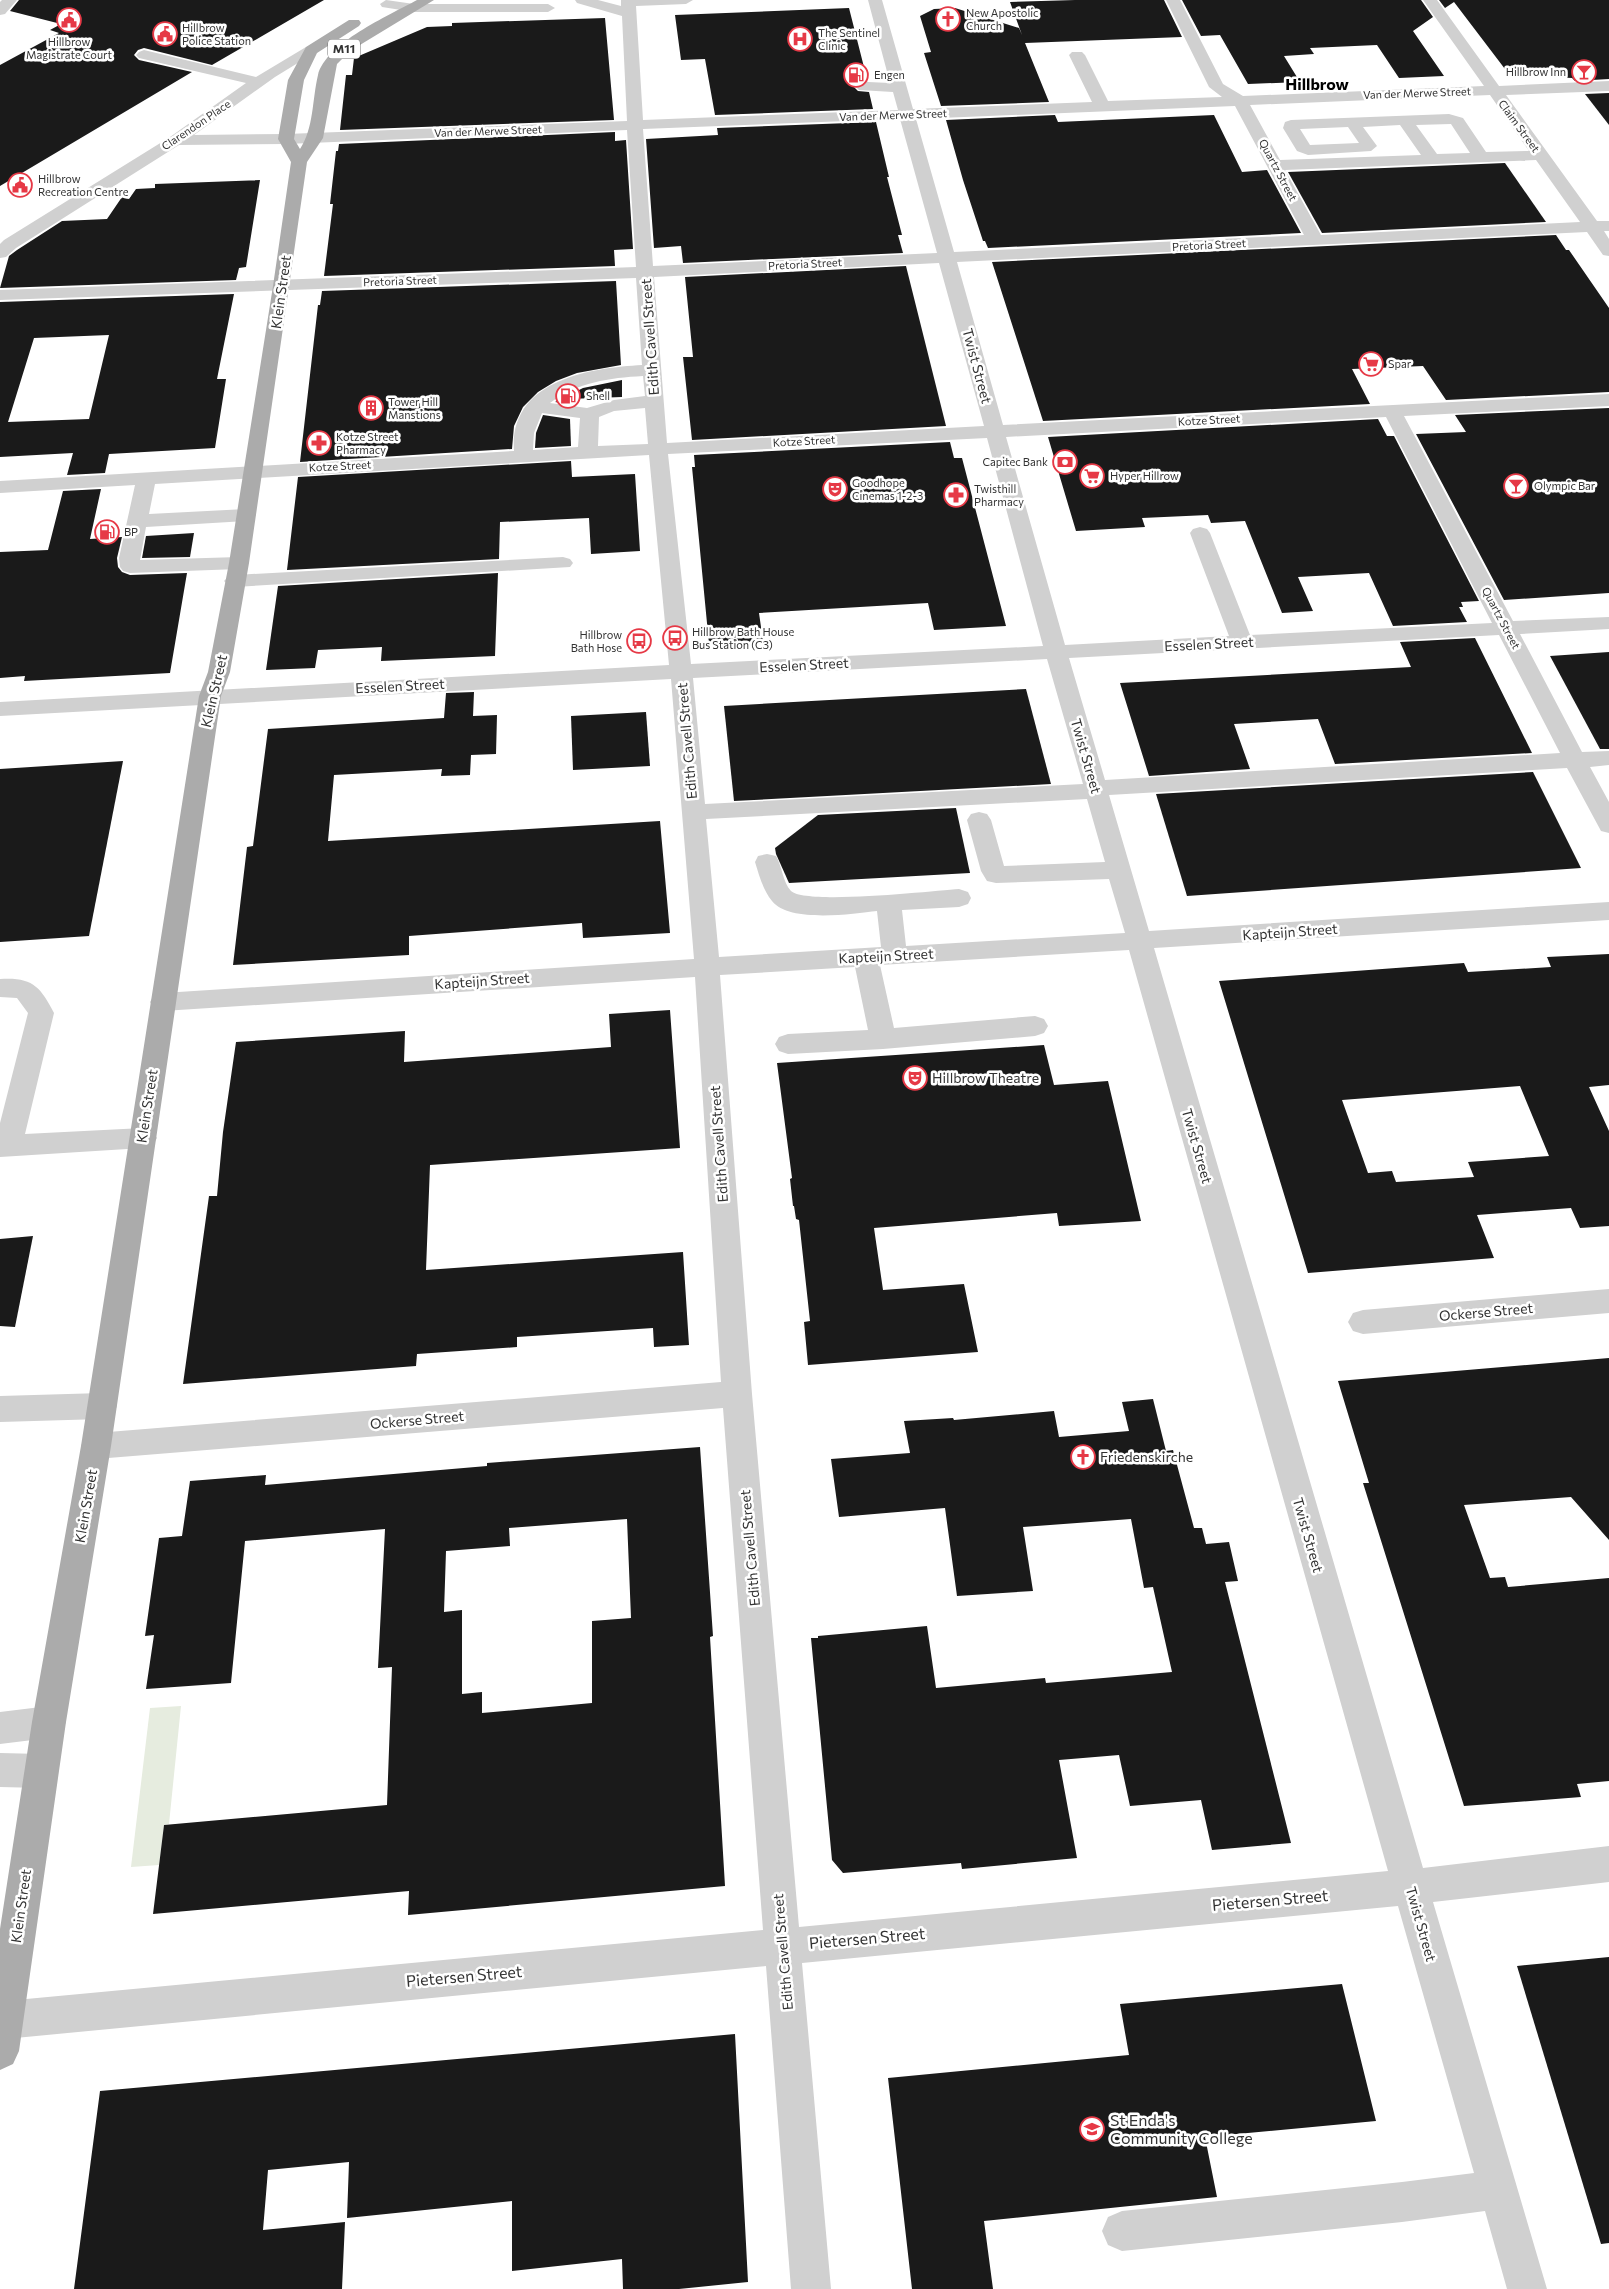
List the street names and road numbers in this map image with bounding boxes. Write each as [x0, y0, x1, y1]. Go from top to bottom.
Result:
road number: M11 [328, 40, 360, 59]
street label: Van der Merwe Street [1363, 84, 1472, 101]
street label: Clarendon Place [159, 97, 233, 152]
street label: Claim Street [1496, 97, 1543, 155]
street label: Van der Merwe Street [839, 106, 948, 123]
street label: Van der Merwe Street [434, 122, 543, 139]
street label: Quartz Street [1257, 136, 1300, 203]
street label: Pretoria Street [1172, 236, 1247, 253]
street label: Klein Street [267, 254, 294, 330]
street label: Pretoria Street [768, 255, 843, 272]
street label: Pretoria Street [363, 273, 438, 288]
street label: Edith Cavell Street [637, 278, 662, 396]
street label: Twist Street [959, 326, 996, 406]
street label: Kotze Street [1177, 411, 1241, 428]
street label: Kotze Street [772, 432, 836, 449]
street label: Kotze Street [308, 457, 372, 474]
street label: Quartz Street [1480, 584, 1523, 651]
street label: Esselen Street [1164, 633, 1254, 654]
street label: Klein Street [197, 653, 230, 729]
street label: Esselen Street [759, 654, 849, 675]
street label: Esselen Street [355, 675, 445, 696]
street label: Edith Cavell Street [673, 682, 700, 800]
street label: Twist Street [1068, 716, 1105, 796]
street label: Kapteijn Street [1242, 920, 1338, 943]
street label: Kapteijn Street [838, 945, 934, 966]
street label: Kapteijn Street [434, 969, 530, 992]
street label: Klein Street [132, 1068, 161, 1144]
street label: Edith Cavell Street [706, 1085, 731, 1203]
street label: Twist Street [1179, 1106, 1216, 1186]
street label: Ockerse Street [1438, 1299, 1534, 1324]
street label: Ockerse Street [369, 1407, 465, 1432]
street label: Klein Street [71, 1468, 100, 1544]
street label: Edith Cavell Street [736, 1489, 763, 1607]
street label: Twist Street [1290, 1495, 1327, 1575]
street label: Klein Street [7, 1868, 34, 1944]
street label: Twist Street [1403, 1884, 1440, 1964]
street label: Pietersen Street [1211, 1885, 1329, 1914]
street label: Edith Cavell Street [769, 1893, 796, 2011]
street label: Pietersen Street [808, 1923, 926, 1952]
street label: Pietersen Street [405, 1961, 523, 1990]

